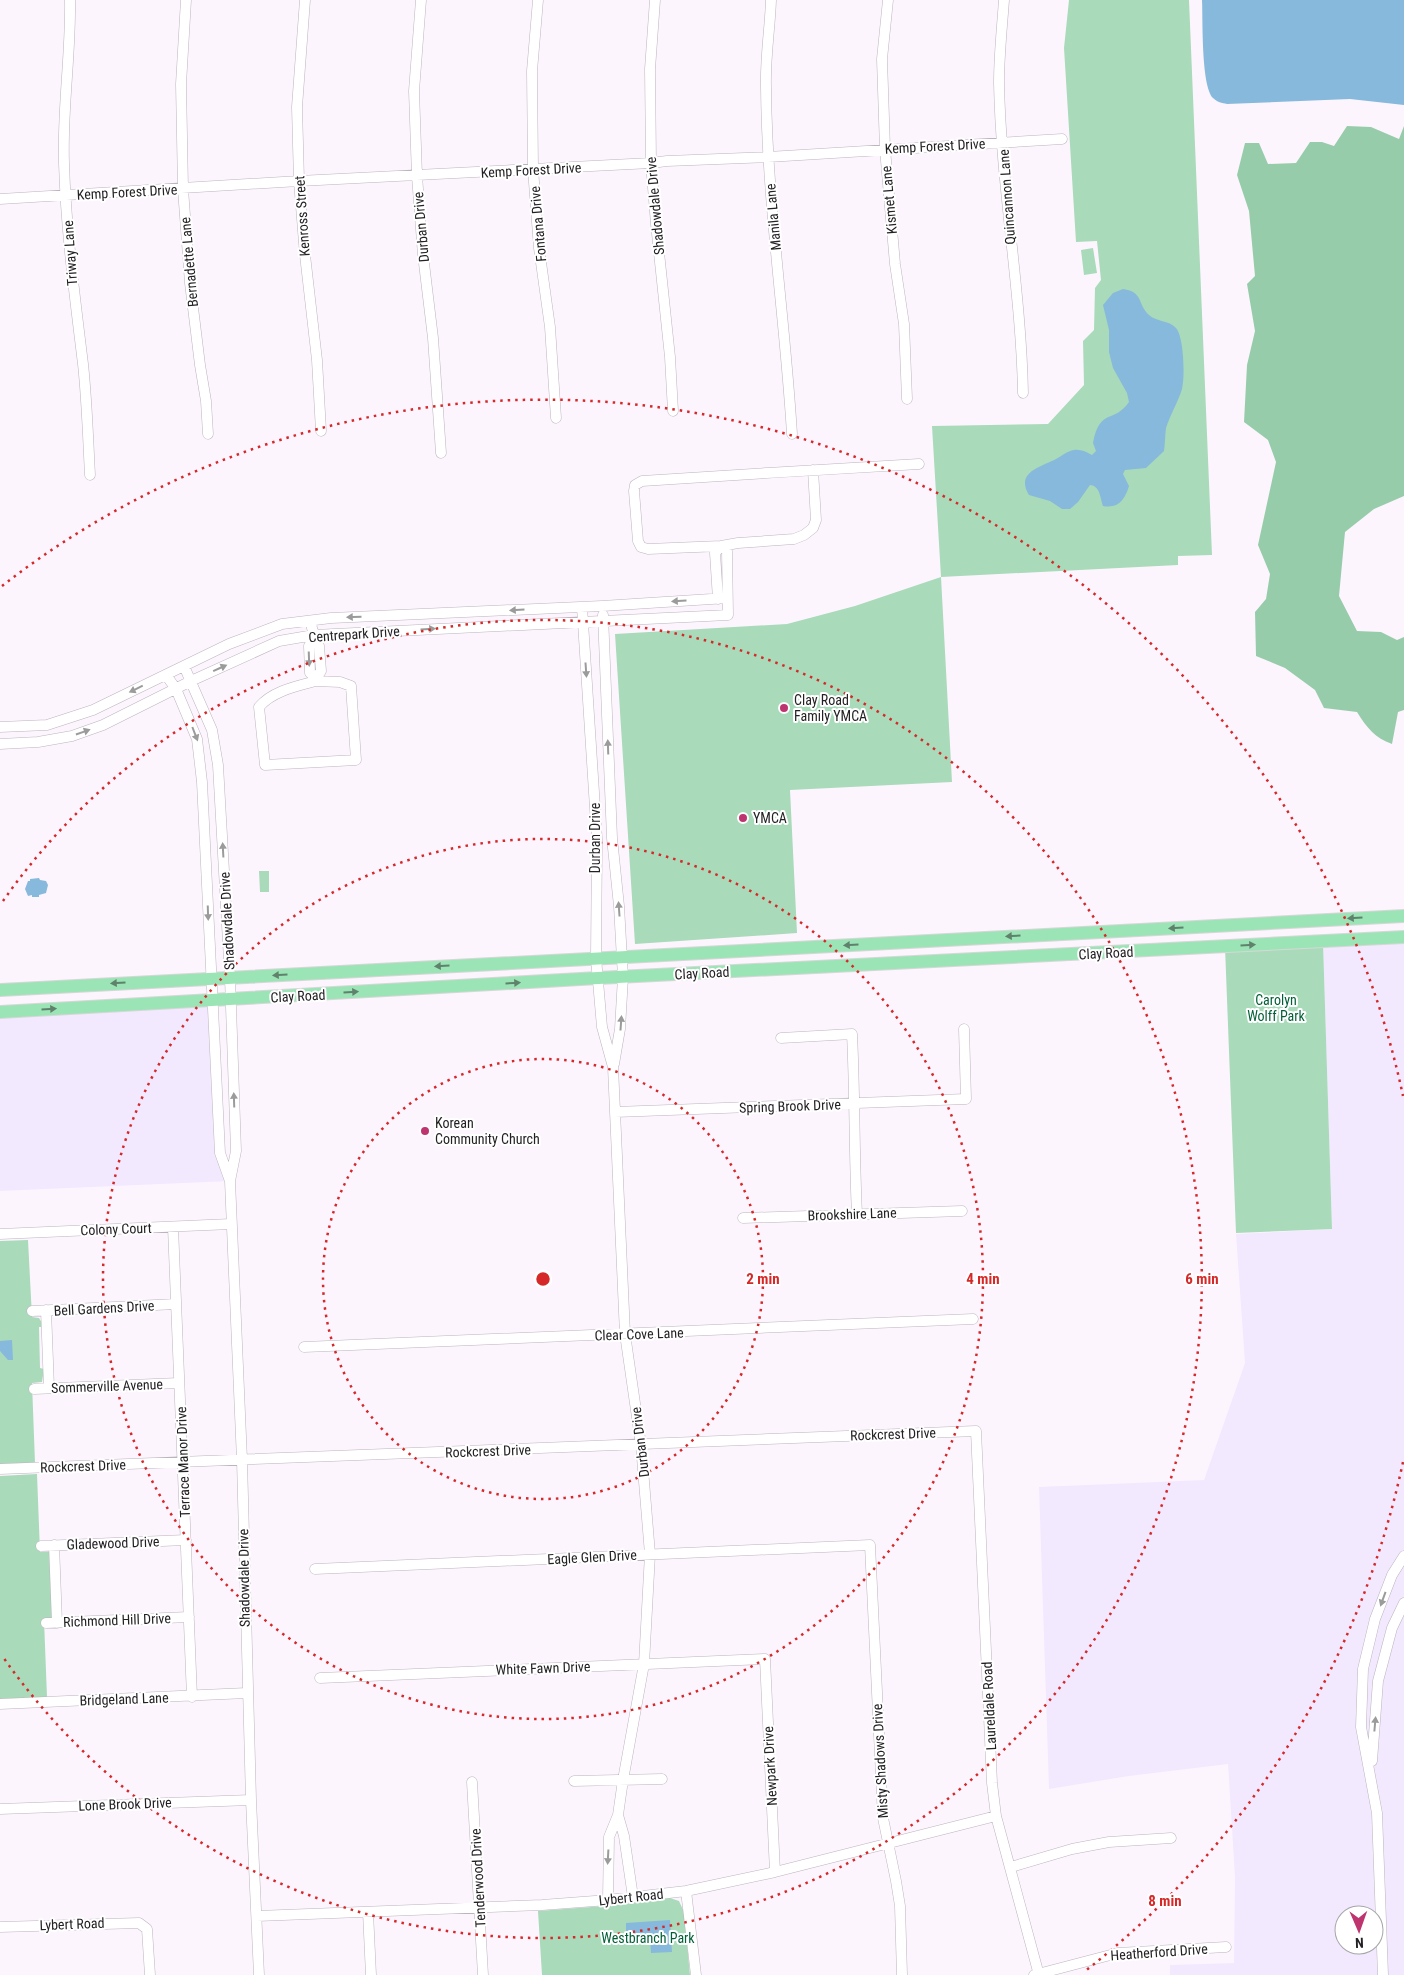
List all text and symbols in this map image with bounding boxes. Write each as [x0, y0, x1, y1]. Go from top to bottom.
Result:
street label: Kemp Forest Drive [884, 135, 986, 157]
street label: Quincannon Lane [996, 148, 1018, 245]
street label: Shadowdale Drive [643, 156, 667, 256]
street label: Kemp Forest Drive [480, 159, 582, 181]
street label: Kismet Lane [878, 165, 900, 235]
street label: Kenross Street [291, 175, 313, 257]
street label: Kemp Forest Drive [76, 181, 178, 203]
street label: Manila Lane [762, 182, 784, 251]
street label: Fontana Drive [527, 185, 549, 262]
street label: Durban Drive [410, 191, 432, 263]
street label: Bernadette Lane [177, 216, 201, 308]
street label: Triway Lane [60, 219, 80, 286]
one-way arrow [670, 598, 686, 606]
one-way arrow [508, 607, 524, 615]
one-way arrow [346, 614, 362, 622]
street label: Centrepark Drive [308, 623, 401, 645]
one-way arrow [420, 625, 436, 633]
one-way arrow [305, 651, 313, 667]
one-way arrow [583, 662, 591, 678]
one-way arrow [213, 664, 227, 672]
one-way arrow [129, 685, 143, 693]
place label: Clay Road Family YMCA [794, 692, 867, 724]
marker: Clay Road Family YMCA [778, 702, 790, 714]
one-way arrow [191, 727, 199, 741]
one-way arrow [75, 728, 90, 735]
one-way arrow [604, 739, 612, 755]
street label: Durban Drive [587, 802, 603, 873]
place label: YMCA [753, 810, 787, 826]
marker: YMCA [737, 812, 749, 824]
one-way arrow [219, 842, 227, 858]
street label: Shadowdale Drive [216, 871, 238, 971]
one-way arrow [615, 901, 623, 917]
one-way arrow [204, 905, 212, 921]
one-way arrow [1347, 915, 1363, 923]
one-way arrow [1167, 924, 1183, 932]
one-way arrow [1005, 933, 1021, 941]
one-way arrow [843, 941, 859, 949]
one-way arrow [1240, 941, 1256, 949]
street label: Clay Road [1078, 944, 1134, 962]
one-way arrow [434, 963, 450, 971]
street label: Clay Road [674, 964, 730, 982]
one-way arrow [272, 972, 288, 980]
one-way arrow [505, 979, 521, 987]
one-way arrow [110, 980, 126, 988]
street label: Clay Road [270, 987, 326, 1005]
one-way arrow [343, 988, 359, 996]
park label: Carolyn Wolff Park [1247, 992, 1306, 1024]
one-way arrow [41, 1005, 57, 1013]
one-way arrow [617, 1014, 625, 1030]
one-way arrow [230, 1092, 238, 1108]
street label: Spring Brook Drive [739, 1096, 842, 1116]
place label: Korean Community Church [435, 1115, 540, 1147]
marker: Korean Community Church [419, 1125, 431, 1137]
street label: Brookshire Lane [807, 1204, 897, 1224]
street label: Colony Court [80, 1220, 152, 1238]
centre of rings [534, 1270, 552, 1288]
text: 2 min [746, 1270, 780, 1288]
text: 4 min [966, 1270, 1000, 1288]
text: 6 min [1185, 1270, 1219, 1288]
street label: Bell Gardens Drive [53, 1297, 155, 1319]
street label: Clear Cove Lane [594, 1324, 684, 1344]
street label: Sommerville Avenue [51, 1376, 164, 1396]
street label: Terrace Manor Drive [173, 1406, 193, 1518]
street label: Durban Drive [628, 1406, 652, 1478]
street label: Rockcrest Drive [850, 1424, 937, 1443]
street label: Rockcrest Drive [445, 1441, 532, 1460]
street label: Rockcrest Drive [40, 1456, 127, 1475]
street label: Shadowdale Drive [235, 1528, 253, 1627]
street label: Gladewood Drive [66, 1533, 160, 1553]
street label: Eagle Glen Drive [547, 1547, 638, 1567]
one-way arrow [1379, 1592, 1386, 1607]
street label: Richmond Hill Drive [63, 1610, 172, 1630]
street label: White Fawn Drive [495, 1658, 591, 1678]
street label: Laureldale Road [979, 1661, 999, 1751]
street label: Bridgeland Lane [79, 1689, 169, 1709]
street label: Misty Shadows Drive [869, 1703, 891, 1819]
one-way arrow [1371, 1715, 1379, 1731]
street label: Newpark Drive [760, 1725, 780, 1806]
street label: Lone Brook Drive [78, 1794, 172, 1814]
street label: Tenderwood Drive [467, 1828, 489, 1928]
one-way arrow [603, 1849, 611, 1865]
street label: Lybert Road [598, 1886, 664, 1908]
text: 8 min [1148, 1892, 1182, 1910]
north arrow [1334, 1905, 1384, 1955]
street label: Lybert Road [39, 1915, 105, 1933]
park label: Westbranch Park [601, 1930, 695, 1946]
text: N [1355, 1935, 1364, 1951]
street label: Heatherford Drive [1110, 1941, 1209, 1963]

